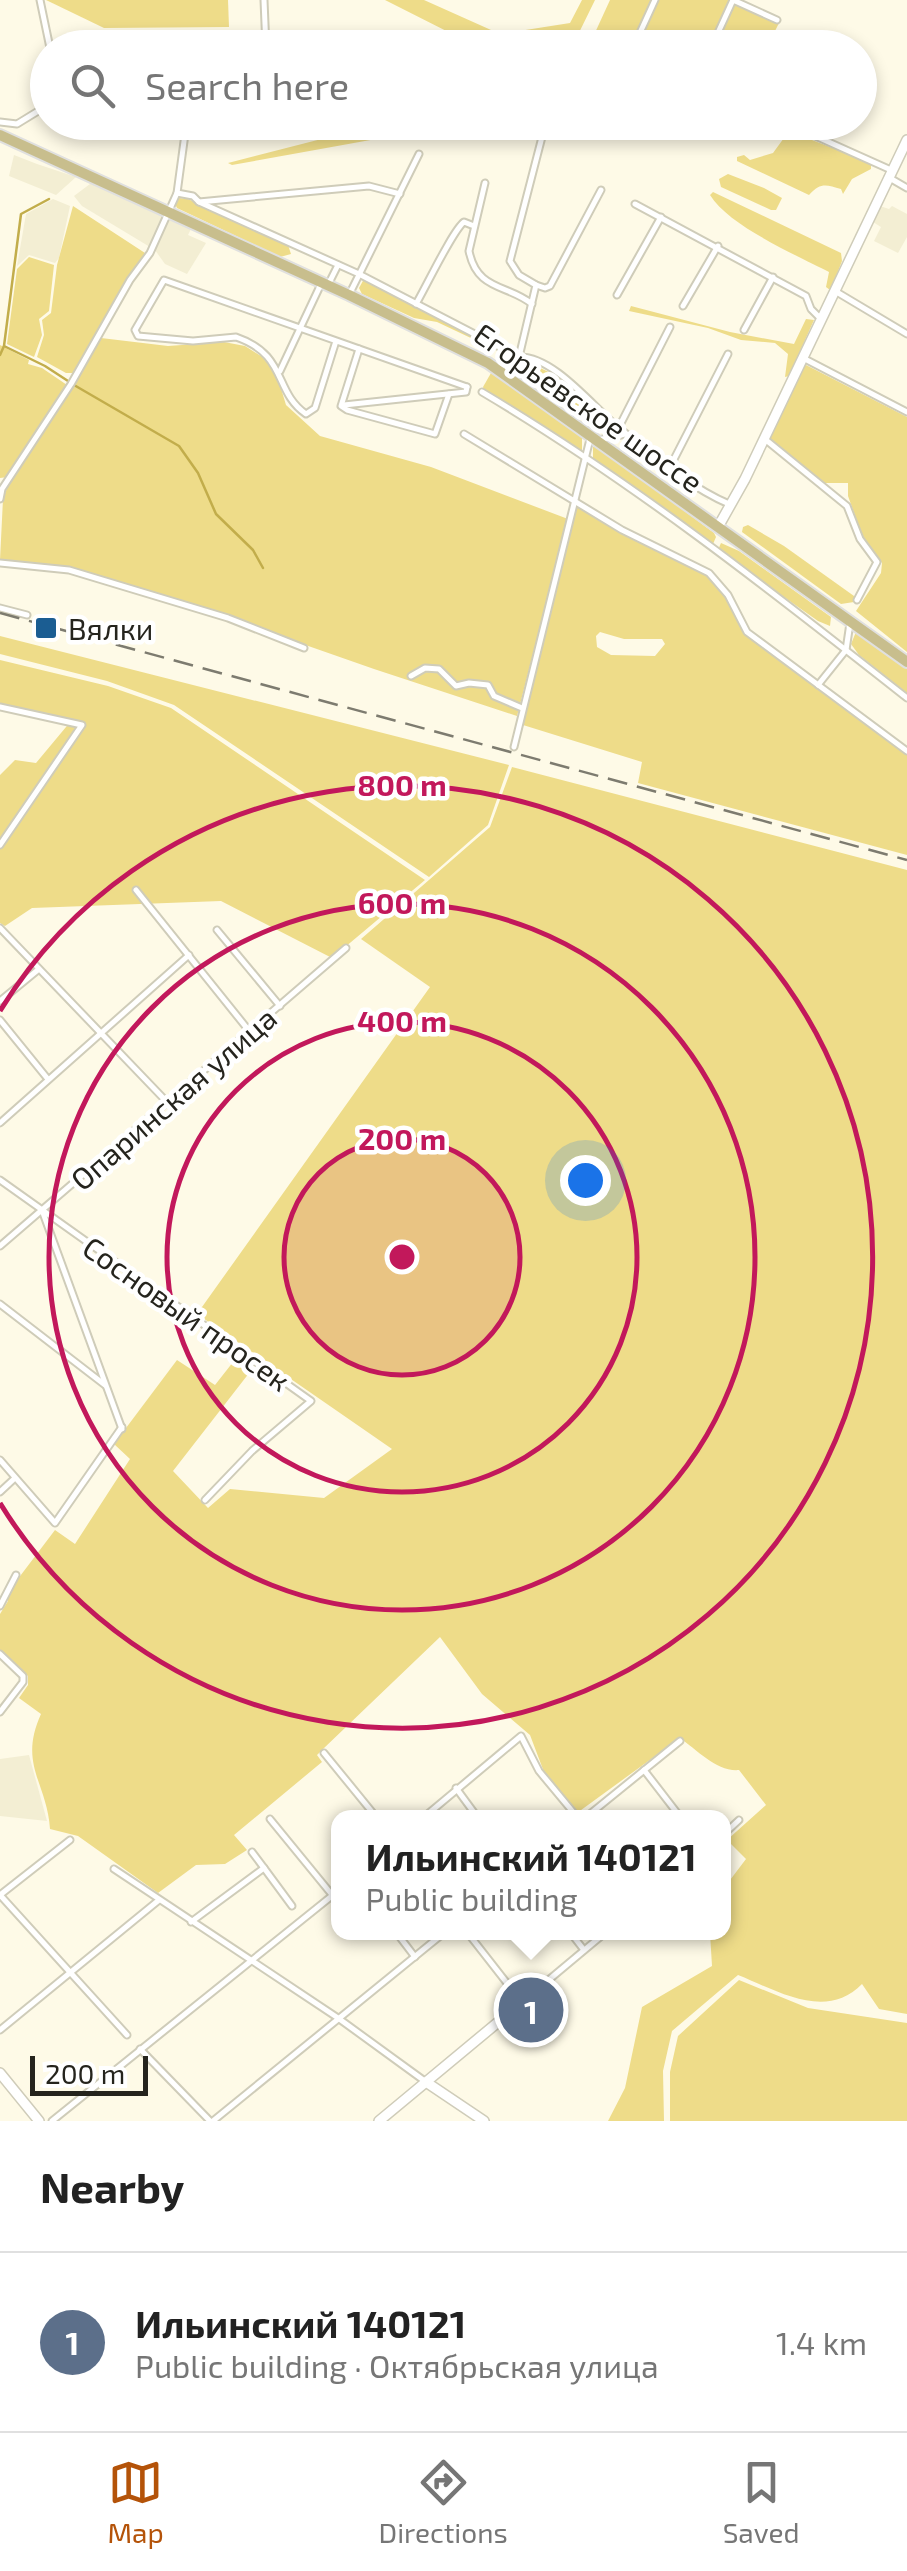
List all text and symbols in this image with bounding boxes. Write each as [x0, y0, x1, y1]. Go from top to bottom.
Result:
search box [30, 30, 877, 140]
icon: search [65, 58, 120, 113]
text: Search here [145, 62, 349, 108]
street label: Егорьевское шоссе [468, 315, 710, 499]
place label: Вялки [68, 610, 153, 646]
marker: Вялки [33, 615, 59, 641]
text: 800 m [357, 766, 447, 802]
text: 600 m [358, 884, 446, 920]
street label: Опаринская улица [63, 999, 284, 1198]
text: 400 m [357, 1002, 447, 1038]
text: 200 m [358, 1120, 446, 1156]
your location [560, 1155, 611, 1206]
street label: Сосновый просек [77, 1228, 297, 1398]
centre of rings [384, 1239, 420, 1275]
popup [331, 1810, 731, 1940]
text: Ильинский 140121 [365, 1833, 697, 1879]
text: Public building [365, 1879, 578, 1917]
pin: 1 [498, 1972, 564, 2048]
scale bar [30, 2051, 148, 2096]
text: 200 m [45, 2056, 125, 2090]
text: Nearby [40, 2161, 184, 2211]
text: Ильинский 140121 [135, 2300, 466, 2346]
text: 1 [66, 2323, 79, 2361]
text: 1.4 km [776, 2323, 867, 2361]
text: Public building · Октябрьская улица [135, 2346, 659, 2384]
tab: Map [107, 2455, 164, 2549]
tab: Directions [379, 2455, 508, 2549]
tab: Saved [723, 2455, 800, 2549]

